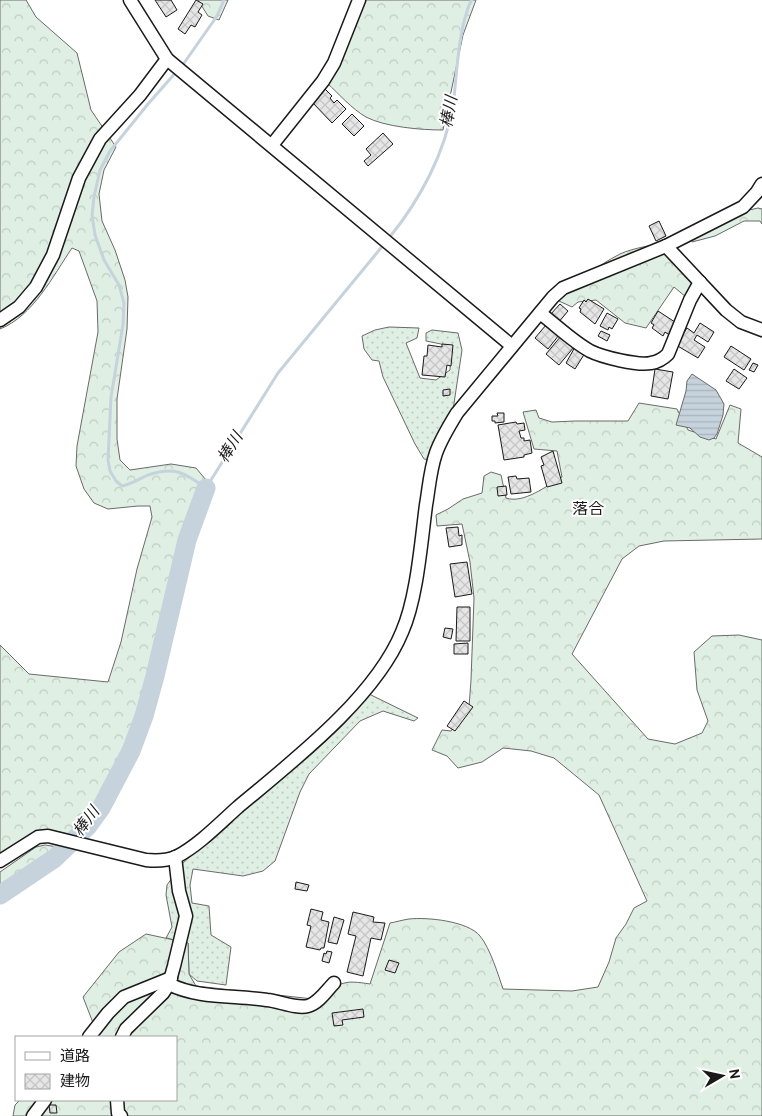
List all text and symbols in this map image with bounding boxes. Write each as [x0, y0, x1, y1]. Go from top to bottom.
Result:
water label: 棒川 [437, 93, 463, 130]
water label: 棒川 [214, 427, 249, 467]
district label: 落合 [572, 500, 604, 520]
water label: 棒川 [69, 802, 106, 841]
legend [15, 1036, 178, 1101]
text: 道路 [60, 1048, 90, 1067]
north arrow [697, 1051, 747, 1101]
text: N [724, 1068, 743, 1081]
text: 建物 [60, 1073, 90, 1092]

